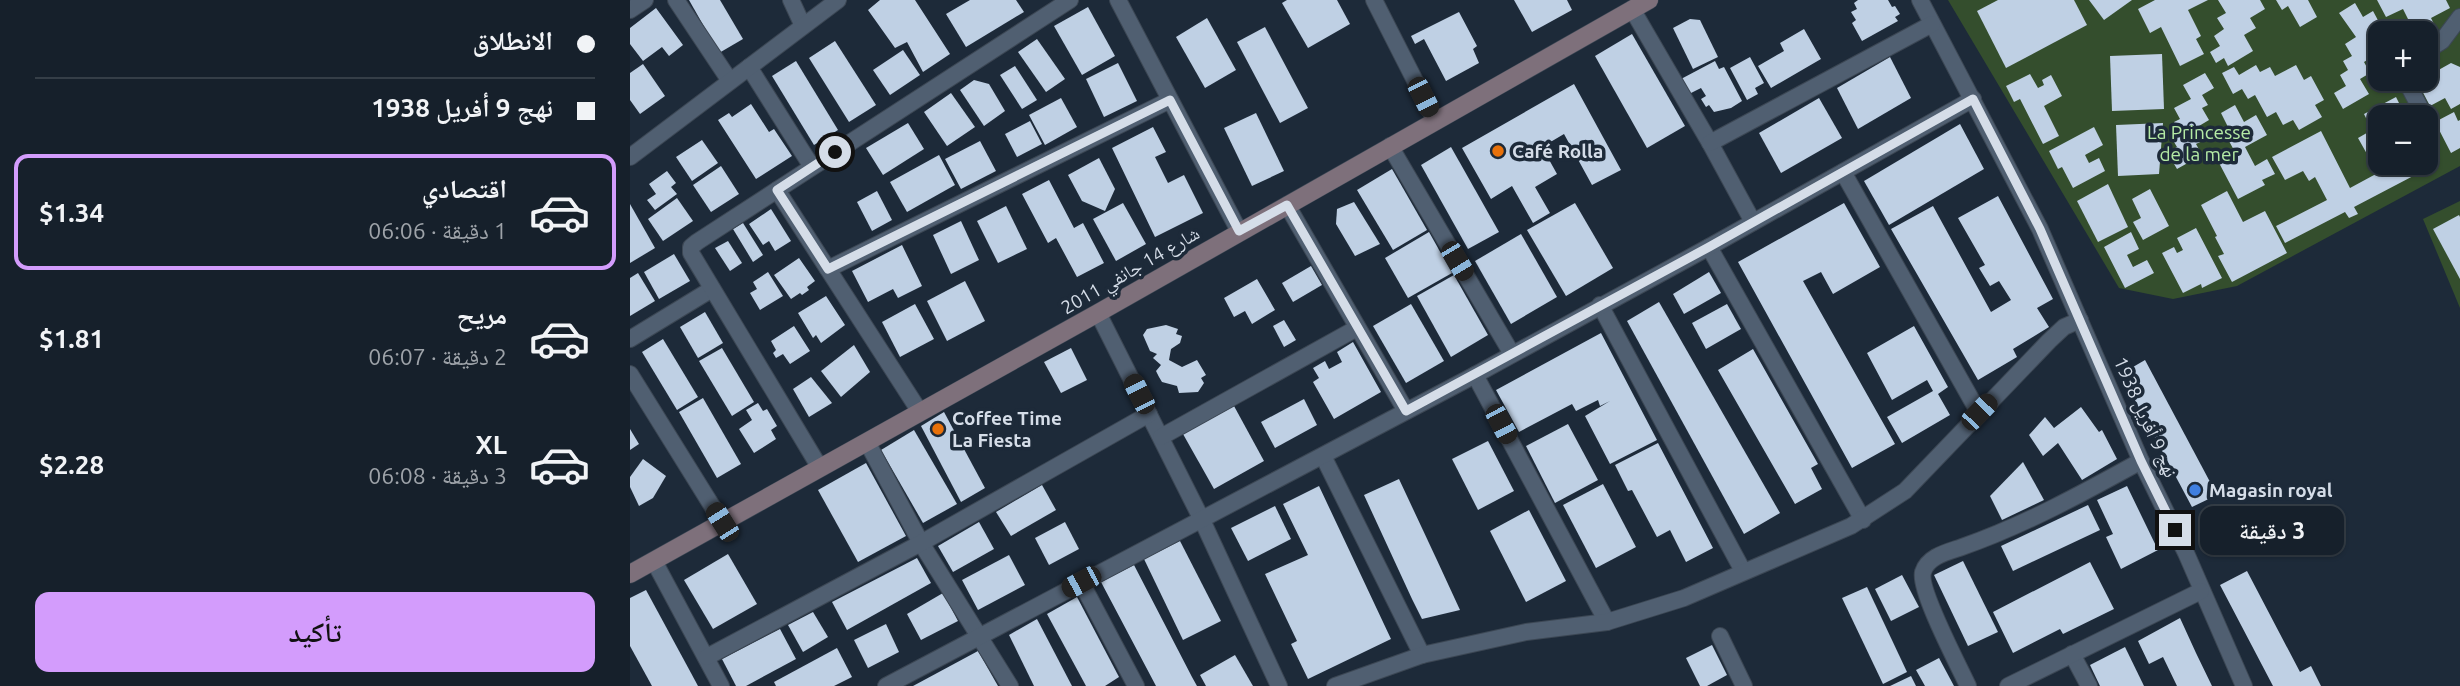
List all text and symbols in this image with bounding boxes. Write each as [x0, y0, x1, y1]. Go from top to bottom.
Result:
map controls [2368, 21, 2438, 175]
button: + [2368, 21, 2438, 91]
text: الانطلاق [473, 26, 553, 55]
car [1405, 74, 1442, 120]
text: نهج 9 أفريل 1938 [371, 93, 553, 122]
button: − [2368, 105, 2438, 175]
park label: La Princesse de la mer [2147, 121, 2251, 165]
route start [819, 136, 851, 168]
place label: Café Rolla [1512, 140, 1603, 162]
marker: Café Rolla [1490, 143, 1506, 159]
text: اقتصادي [422, 174, 507, 203]
icon: car [528, 181, 591, 244]
text: $1.34 [39, 198, 104, 227]
text: 1 دقيقة · 06:06 [368, 218, 507, 243]
street label: شارع 14 جانفي 2011 [1057, 221, 1205, 323]
car [1438, 238, 1477, 284]
text: مريح [457, 300, 507, 329]
icon: car [528, 307, 591, 370]
text: $1.81 [39, 324, 104, 353]
text: 2 دقيقة · 06:07 [368, 344, 507, 369]
street label: نهج 9 أفريل 1938 [2108, 353, 2182, 482]
car [1121, 371, 1158, 417]
car [1957, 390, 2002, 434]
car [1482, 401, 1521, 447]
place label: Coffee Time La Fiesta [952, 407, 1062, 451]
marker: Coffee Time La Fiesta [930, 421, 946, 437]
text: XL [476, 430, 507, 459]
icon: car [528, 433, 591, 496]
text: $2.28 [39, 450, 104, 479]
text: 3 دقيقة · 06:08 [368, 463, 507, 488]
place label: Magasin royal [2209, 479, 2333, 501]
marker: Magasin royal [2187, 482, 2203, 498]
car [702, 499, 743, 545]
callout: 3 دقيقة [2200, 505, 2343, 554]
route end [2159, 514, 2191, 546]
text: 3 دقيقة [2239, 518, 2305, 543]
car [1058, 563, 1105, 601]
button: تأكيد [35, 592, 595, 672]

